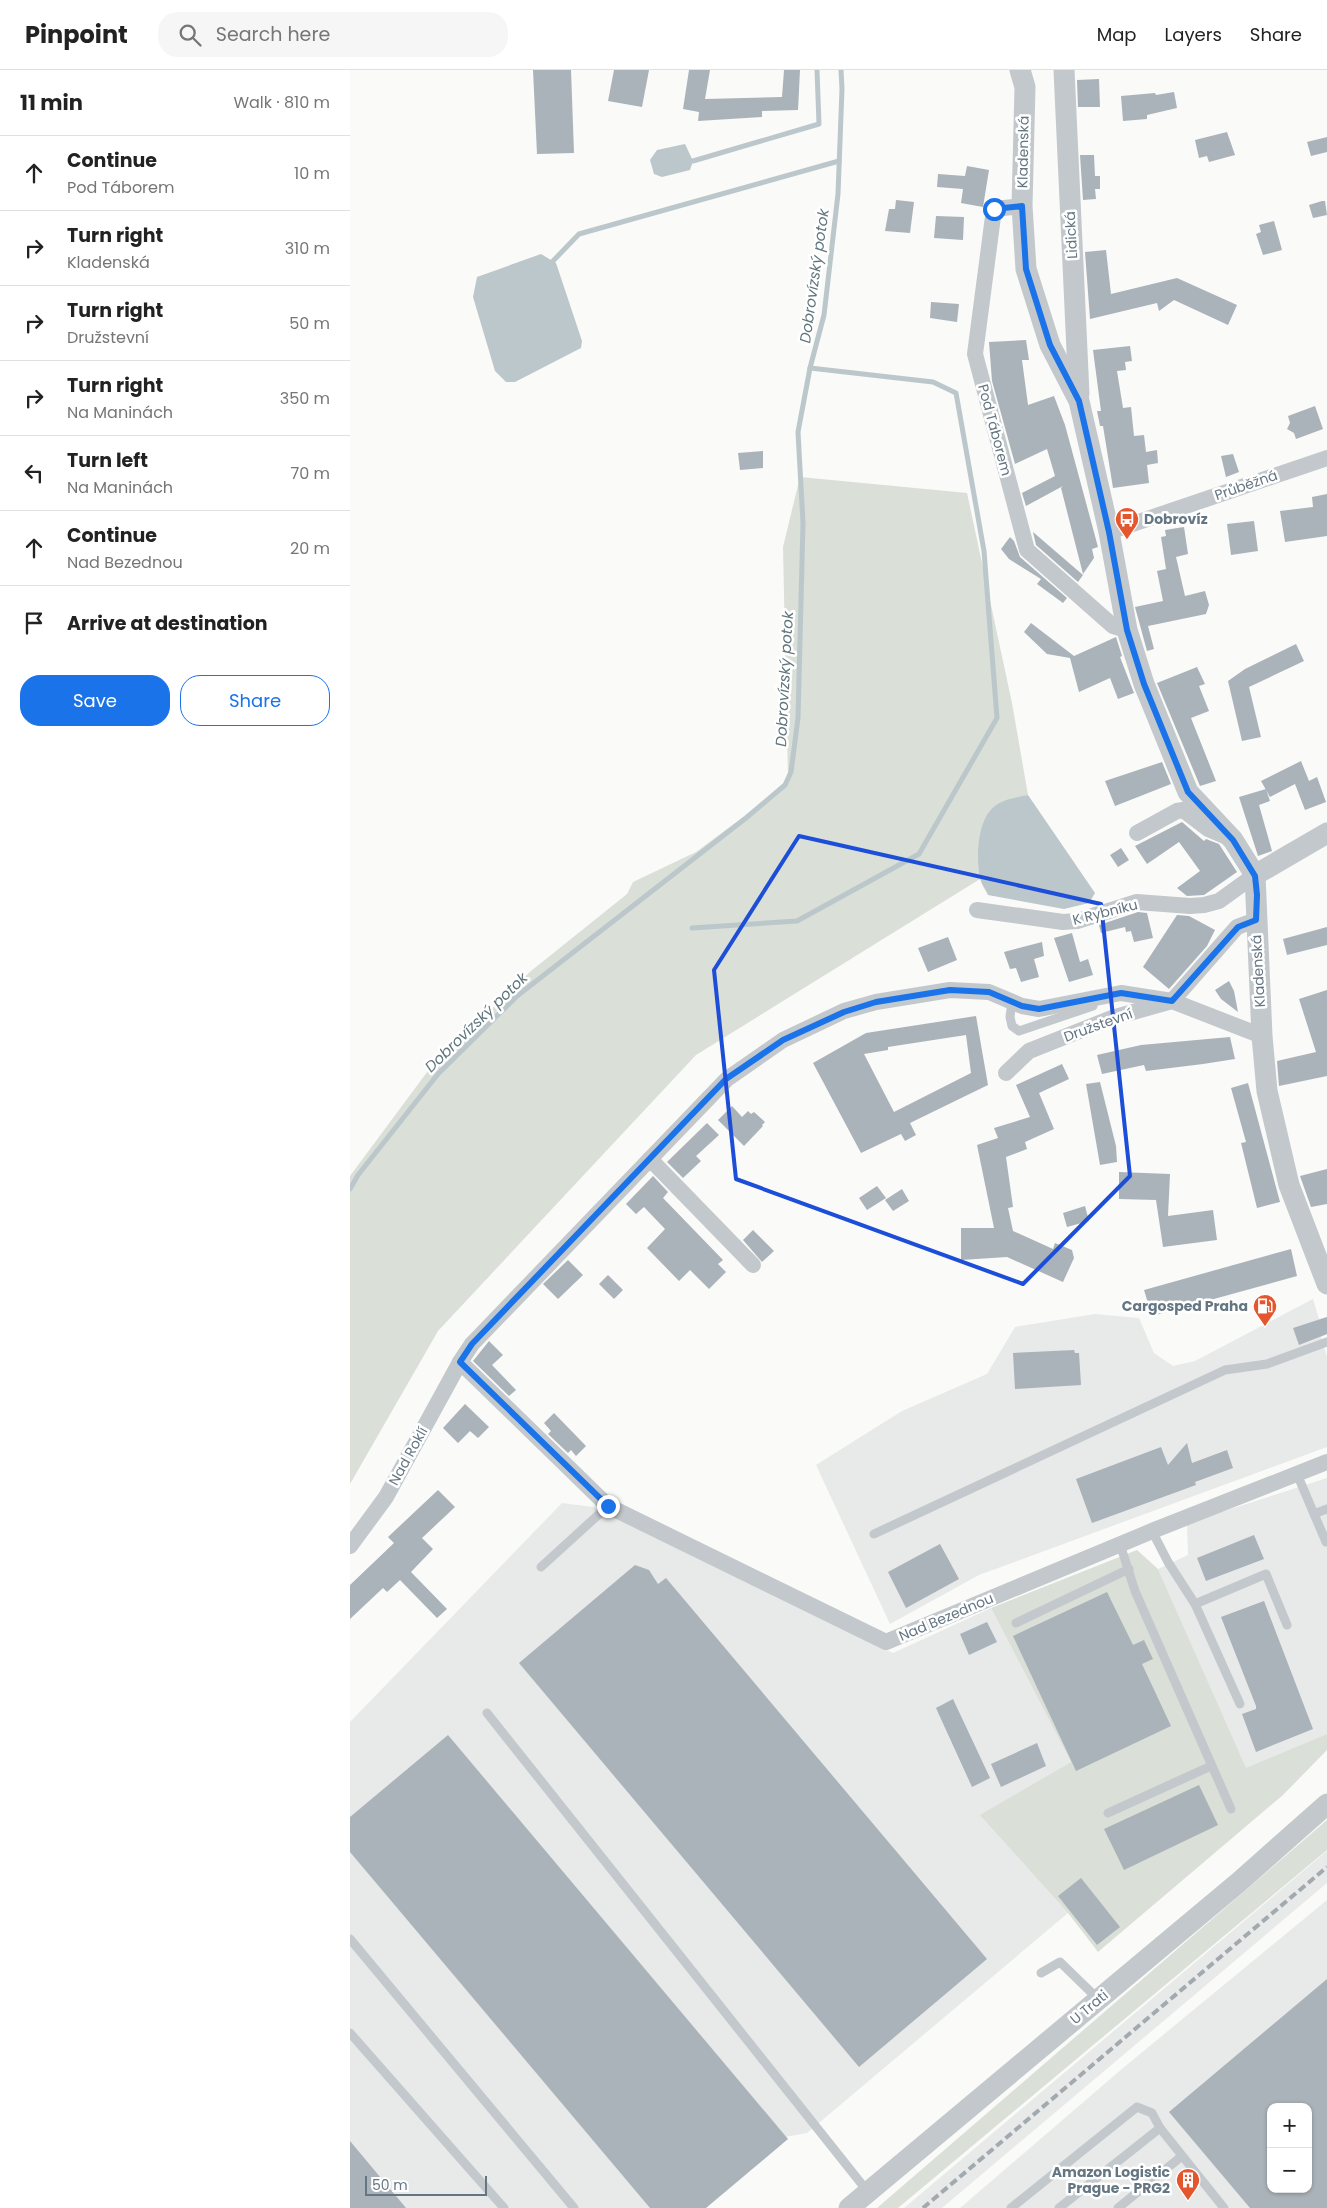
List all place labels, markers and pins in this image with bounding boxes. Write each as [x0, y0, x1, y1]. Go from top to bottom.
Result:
bus stop icon: Dobrovíz [1114, 506, 1140, 540]
place label: Dobrovíz [1144, 509, 1208, 529]
fuel station icon: Cargosped Praha [1252, 1293, 1278, 1327]
place label: Cargosped Praha [1122, 1296, 1248, 1316]
place label: Amazon Logistic Prague - PRG2 [1052, 2162, 1171, 2198]
building icon: Amazon Logistic Prague - PRG2 [1175, 2167, 1201, 2201]

